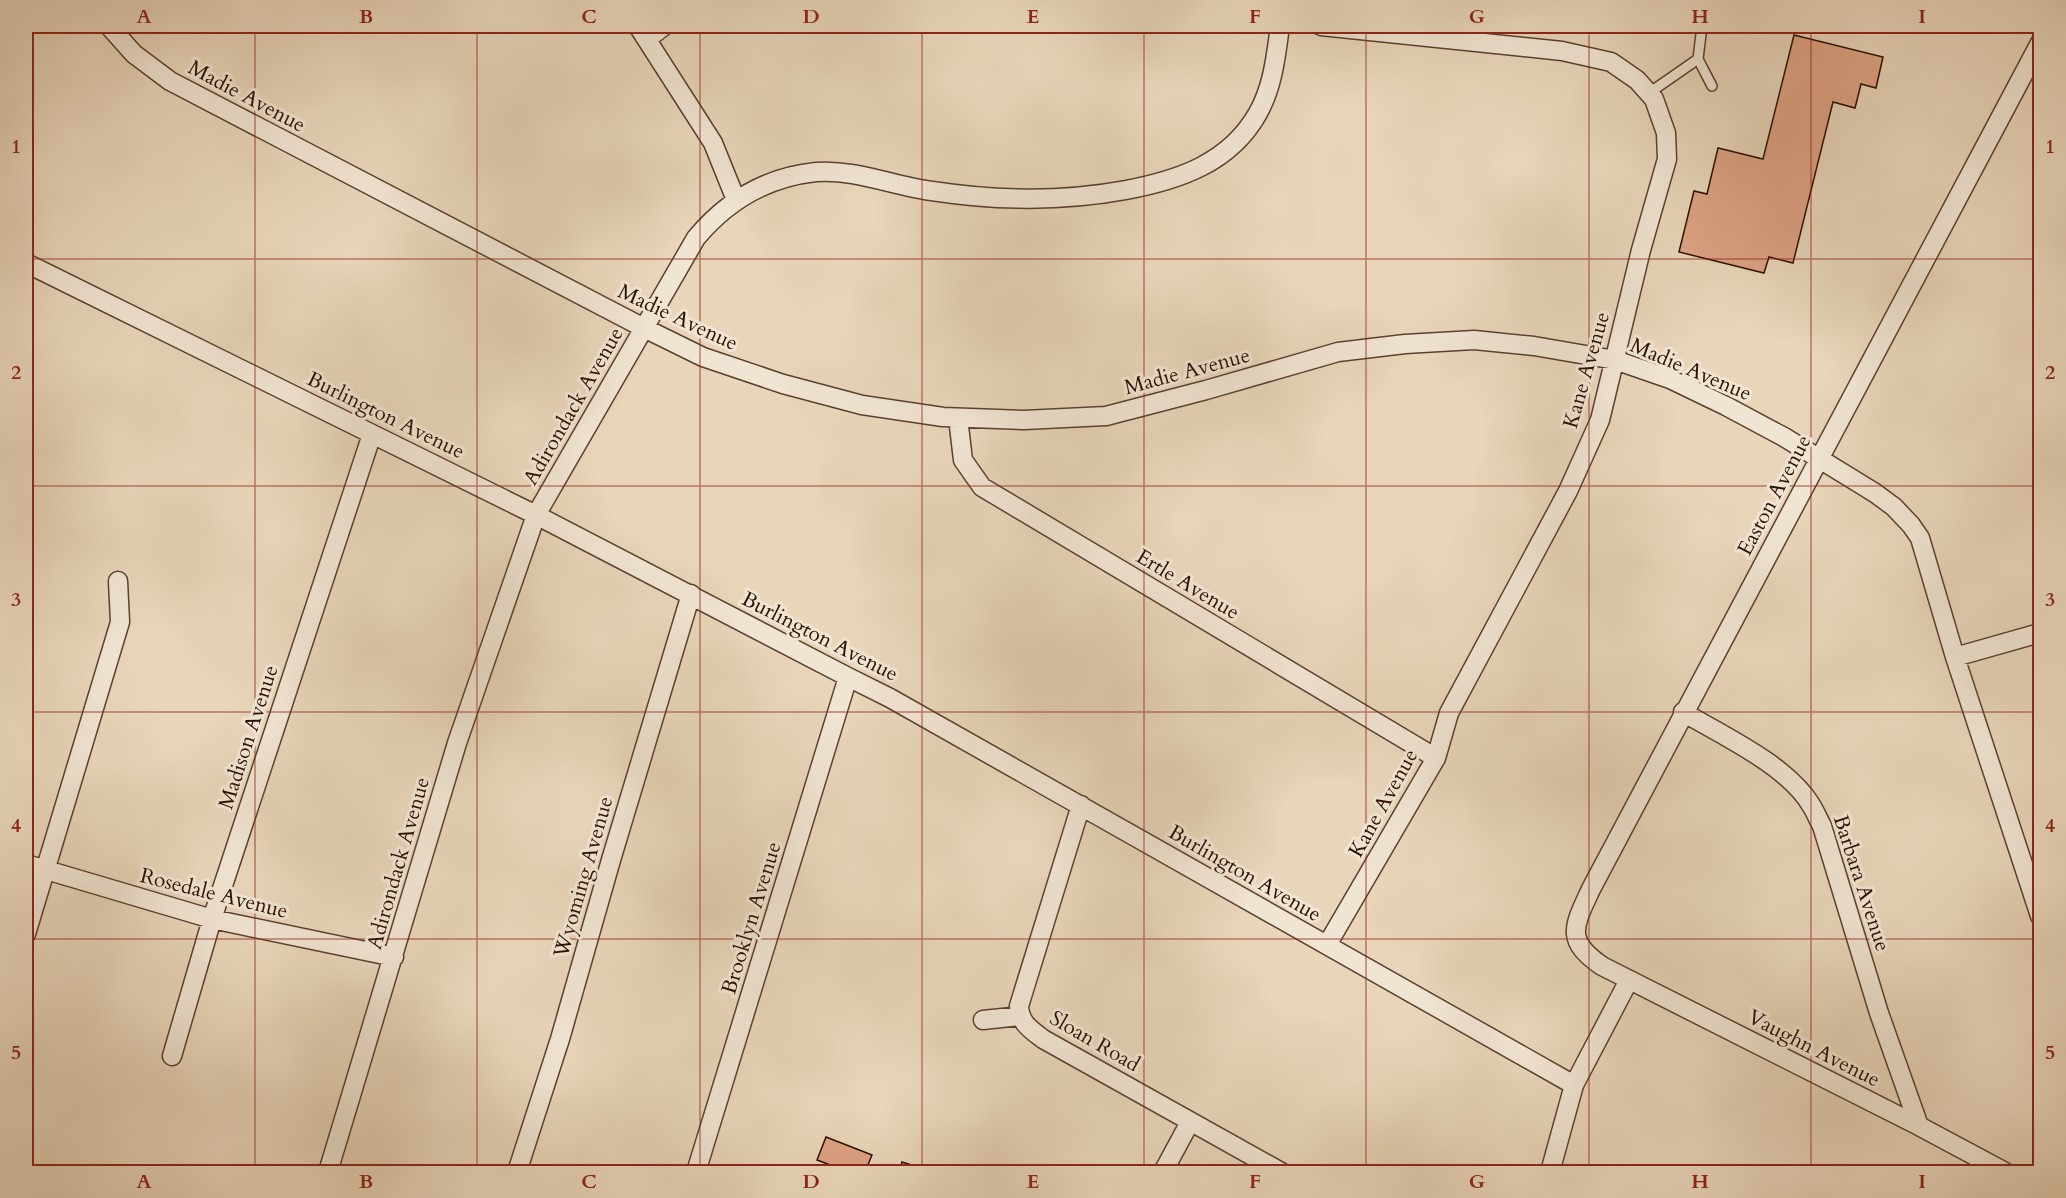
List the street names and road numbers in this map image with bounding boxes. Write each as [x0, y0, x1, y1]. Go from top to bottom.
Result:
street label: Madie Avenue [183, 53, 311, 140]
street label: Madie Avenue [613, 277, 742, 358]
street label: Kane Avenue [1556, 309, 1617, 432]
street label: Adirondack Avenue [516, 322, 630, 490]
street label: Madie Avenue [1626, 331, 1756, 408]
street label: Madie Avenue [1121, 341, 1253, 402]
street label: Burlington Avenue [302, 365, 469, 466]
street label: Easton Avenue [1730, 430, 1818, 561]
street label: Ertle Avenue [1131, 542, 1245, 627]
street label: Burlington Avenue [737, 584, 903, 688]
street label: Madison Avenue [212, 661, 285, 813]
street label: Kane Avenue [1342, 744, 1425, 863]
street label: Adirondack Avenue [360, 774, 437, 953]
street label: Wyoming Avenue [546, 793, 620, 962]
street label: Barbara Avenue [1826, 811, 1897, 955]
street label: Burlington Avenue [1163, 818, 1327, 929]
street label: Brooklyn Avenue [715, 838, 788, 998]
street label: Rosedale Avenue [137, 861, 291, 926]
street label: Vaughn Avenue [1743, 1003, 1885, 1094]
street label: Sloan Road [1044, 1004, 1145, 1079]

